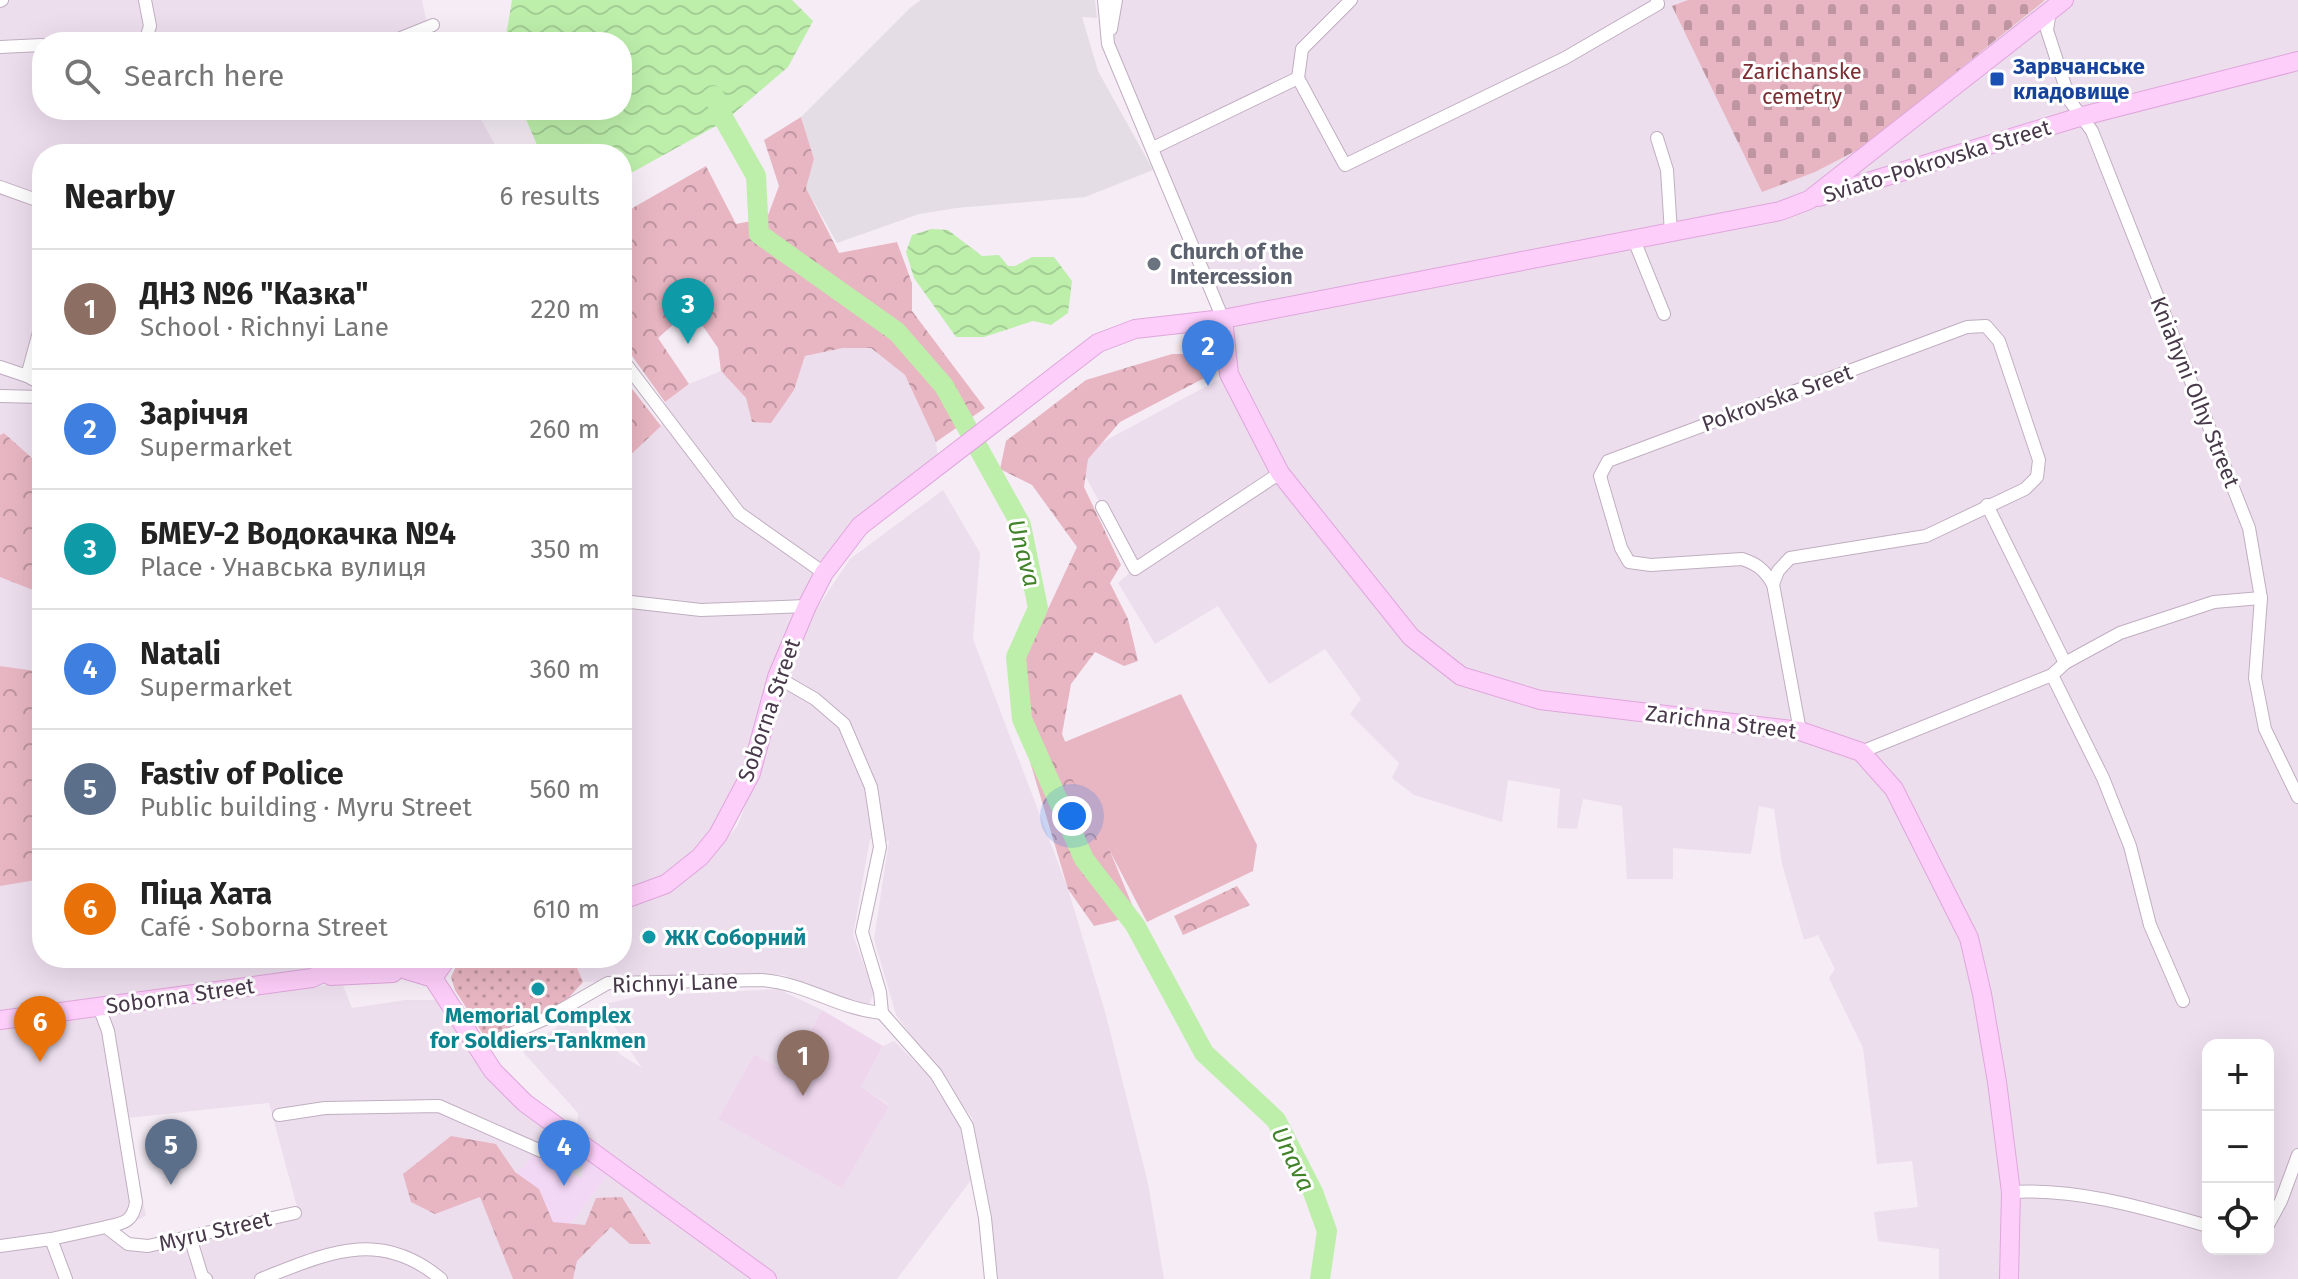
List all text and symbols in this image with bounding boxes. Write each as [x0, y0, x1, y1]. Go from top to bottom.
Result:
search box [32, 32, 632, 120]
place label: Зарвчанське кладовище [2012, 53, 2145, 105]
icon: search [60, 54, 104, 98]
text: Search here [124, 58, 284, 94]
park label: Zarichanske cemetry [1742, 58, 1862, 110]
marker: Зарвчанське кладовище [1988, 70, 2006, 88]
street label: Sviato-Pokrovska Street [1820, 114, 2054, 208]
text: Nearby [64, 176, 175, 217]
text: 6 results [499, 181, 600, 212]
place label: Church of the Intercession [1170, 238, 1304, 290]
marker: Church of the Intercession [1145, 255, 1163, 273]
text: ДНЗ №6 "Казка" [140, 276, 369, 312]
pin: 3 [662, 278, 714, 344]
street label: Kniahyni Olhy Street [2144, 293, 2246, 491]
text: 1 [84, 294, 96, 325]
text: 220 m [531, 294, 600, 325]
text: School · Richnyi Lane [140, 312, 389, 343]
pin: 2 [1182, 320, 1234, 386]
street label: Pokrovska Sreet [1698, 358, 1856, 438]
text: Заріччя [140, 396, 249, 432]
text: 2 [83, 414, 97, 445]
text: 260 m [530, 414, 600, 445]
text: Supermarket [140, 432, 292, 463]
text: БМЕУ-2 Водокачка №4 [140, 516, 456, 552]
water label: Unava [1002, 516, 1046, 590]
text: 3 [83, 534, 97, 565]
text: 350 m [530, 534, 600, 565]
text: Place · Унавська вулиця [140, 552, 427, 583]
street label: Soborna Street [732, 635, 806, 785]
text: Natali [140, 636, 221, 672]
text: 4 [83, 654, 97, 685]
text: 360 m [529, 654, 600, 685]
text: Supermarket [140, 672, 292, 703]
street label: Zarichna Street [1644, 699, 1798, 745]
text: Fastiv of Police [140, 756, 344, 792]
text: 5 [83, 774, 97, 805]
text: 560 m [529, 774, 600, 805]
text: Public building · Myru Street [140, 792, 472, 823]
your location [1052, 796, 1092, 836]
text: Піца Хата [140, 876, 272, 912]
text: 6 [83, 894, 97, 925]
text: 610 m [532, 894, 600, 925]
text: Café · Soborna Street [140, 912, 388, 943]
place label: ЖК Соборний [664, 924, 806, 951]
marker: ЖК Соборний [640, 928, 658, 946]
street label: Richnyi Lane [612, 967, 738, 999]
street label: Soborna Street [104, 972, 256, 1020]
marker: Memorial Complex for Soldiers-Tankmen [529, 980, 547, 998]
pin: 6 [14, 996, 66, 1062]
place label: Memorial Complex for Soldiers-Tankmen [430, 1002, 646, 1054]
pin: 1 [777, 1030, 829, 1096]
map controls [2202, 1039, 2274, 1255]
button: + [2202, 1039, 2274, 1111]
button: − [2202, 1111, 2274, 1183]
pin: 5 [145, 1119, 197, 1185]
pin: 4 [538, 1120, 590, 1186]
water label: Unava [1265, 1122, 1321, 1196]
button: locate [2202, 1183, 2274, 1255]
street label: Myru Street [156, 1205, 274, 1257]

